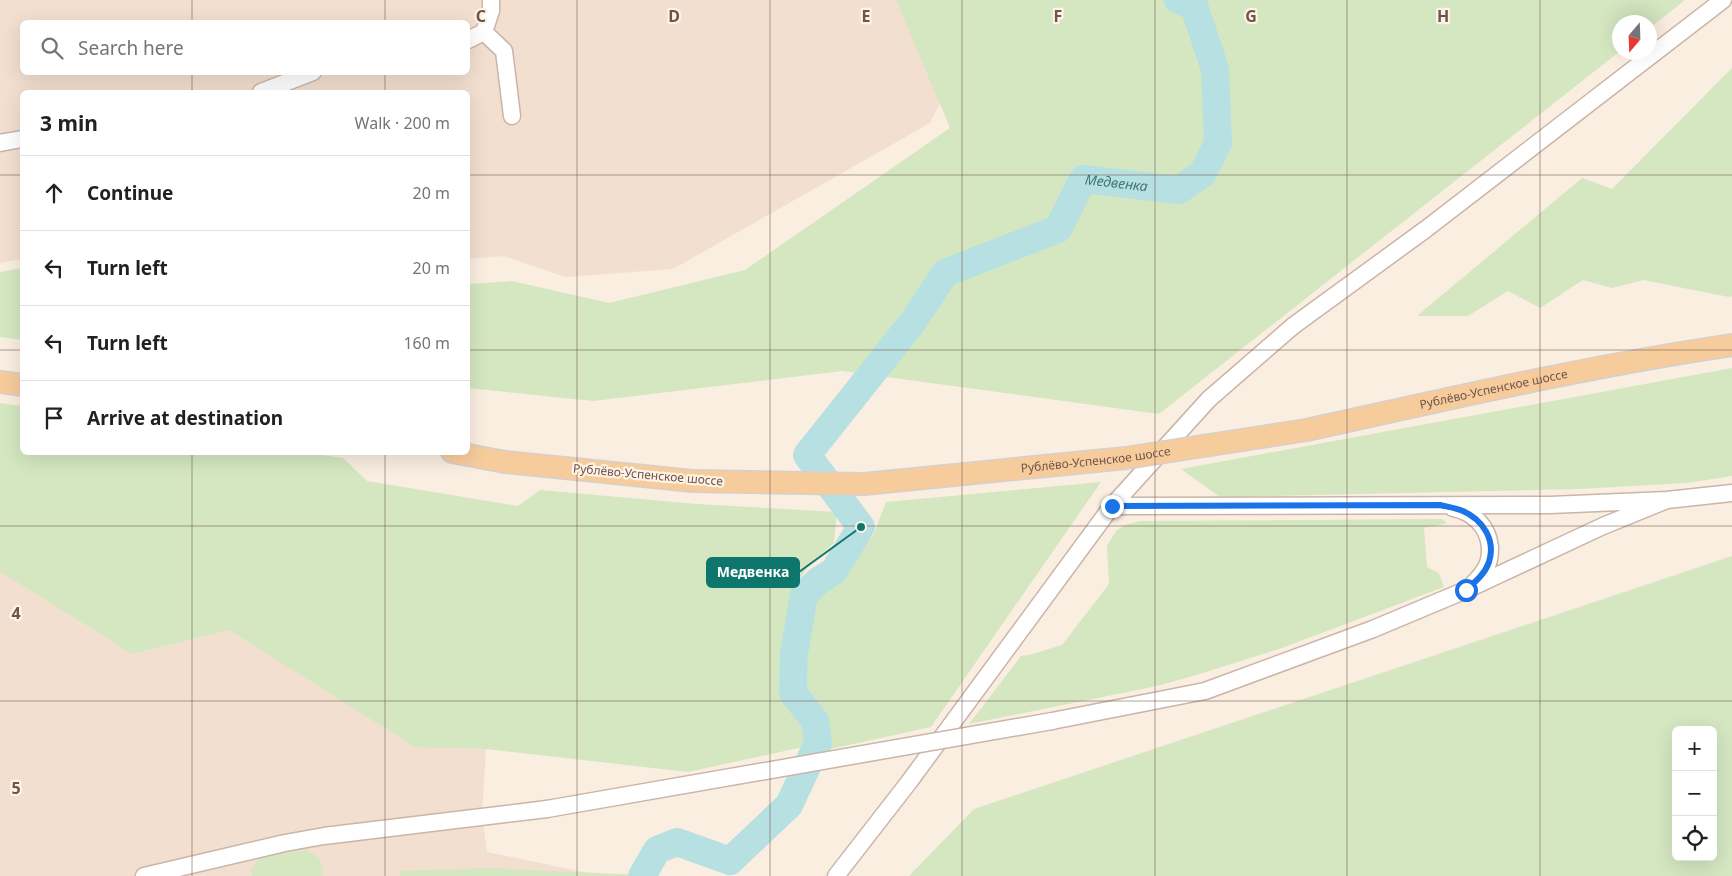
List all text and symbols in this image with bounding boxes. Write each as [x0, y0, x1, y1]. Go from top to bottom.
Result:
text: C [476, 5, 486, 27]
text: D [668, 5, 680, 27]
text: E [862, 5, 871, 27]
text: F [1054, 5, 1062, 27]
text: G [1245, 5, 1257, 27]
text: H [1437, 5, 1449, 27]
north arrow [1612, 15, 1657, 60]
search box [20, 20, 470, 75]
icon: search [38, 34, 66, 62]
text: Search here [78, 35, 184, 61]
text: 3 min [40, 109, 98, 137]
text: Walk · 200 m [355, 112, 450, 134]
water label: Медвенка [1084, 169, 1149, 195]
icon: ahead [40, 179, 68, 207]
text: Continue [87, 180, 173, 206]
text: 20 m [413, 182, 450, 204]
icon: left [40, 254, 68, 282]
text: Turn left [87, 255, 168, 281]
text: 20 m [413, 257, 450, 279]
icon: left [40, 329, 68, 357]
text: Turn left [87, 330, 168, 356]
text: 160 m [403, 332, 450, 354]
street label: Рублёво-Успенское шоссе [1418, 365, 1569, 413]
icon: arrive [40, 404, 68, 432]
text: Arrive at destination [87, 405, 283, 431]
street label: Рублёво-Успенское шоссе [1020, 442, 1172, 476]
street label: Рублёво-Успенское шоссе [572, 459, 724, 490]
route end [1101, 495, 1124, 518]
callout: Медвенка [707, 558, 799, 587]
text: Медвенка [717, 562, 789, 581]
route start [1455, 579, 1478, 602]
text: 4 [11, 602, 21, 624]
map controls [1672, 726, 1717, 861]
button: + [1672, 726, 1717, 771]
button: − [1672, 771, 1717, 816]
text: 5 [11, 777, 21, 799]
button: locate [1672, 816, 1717, 861]

